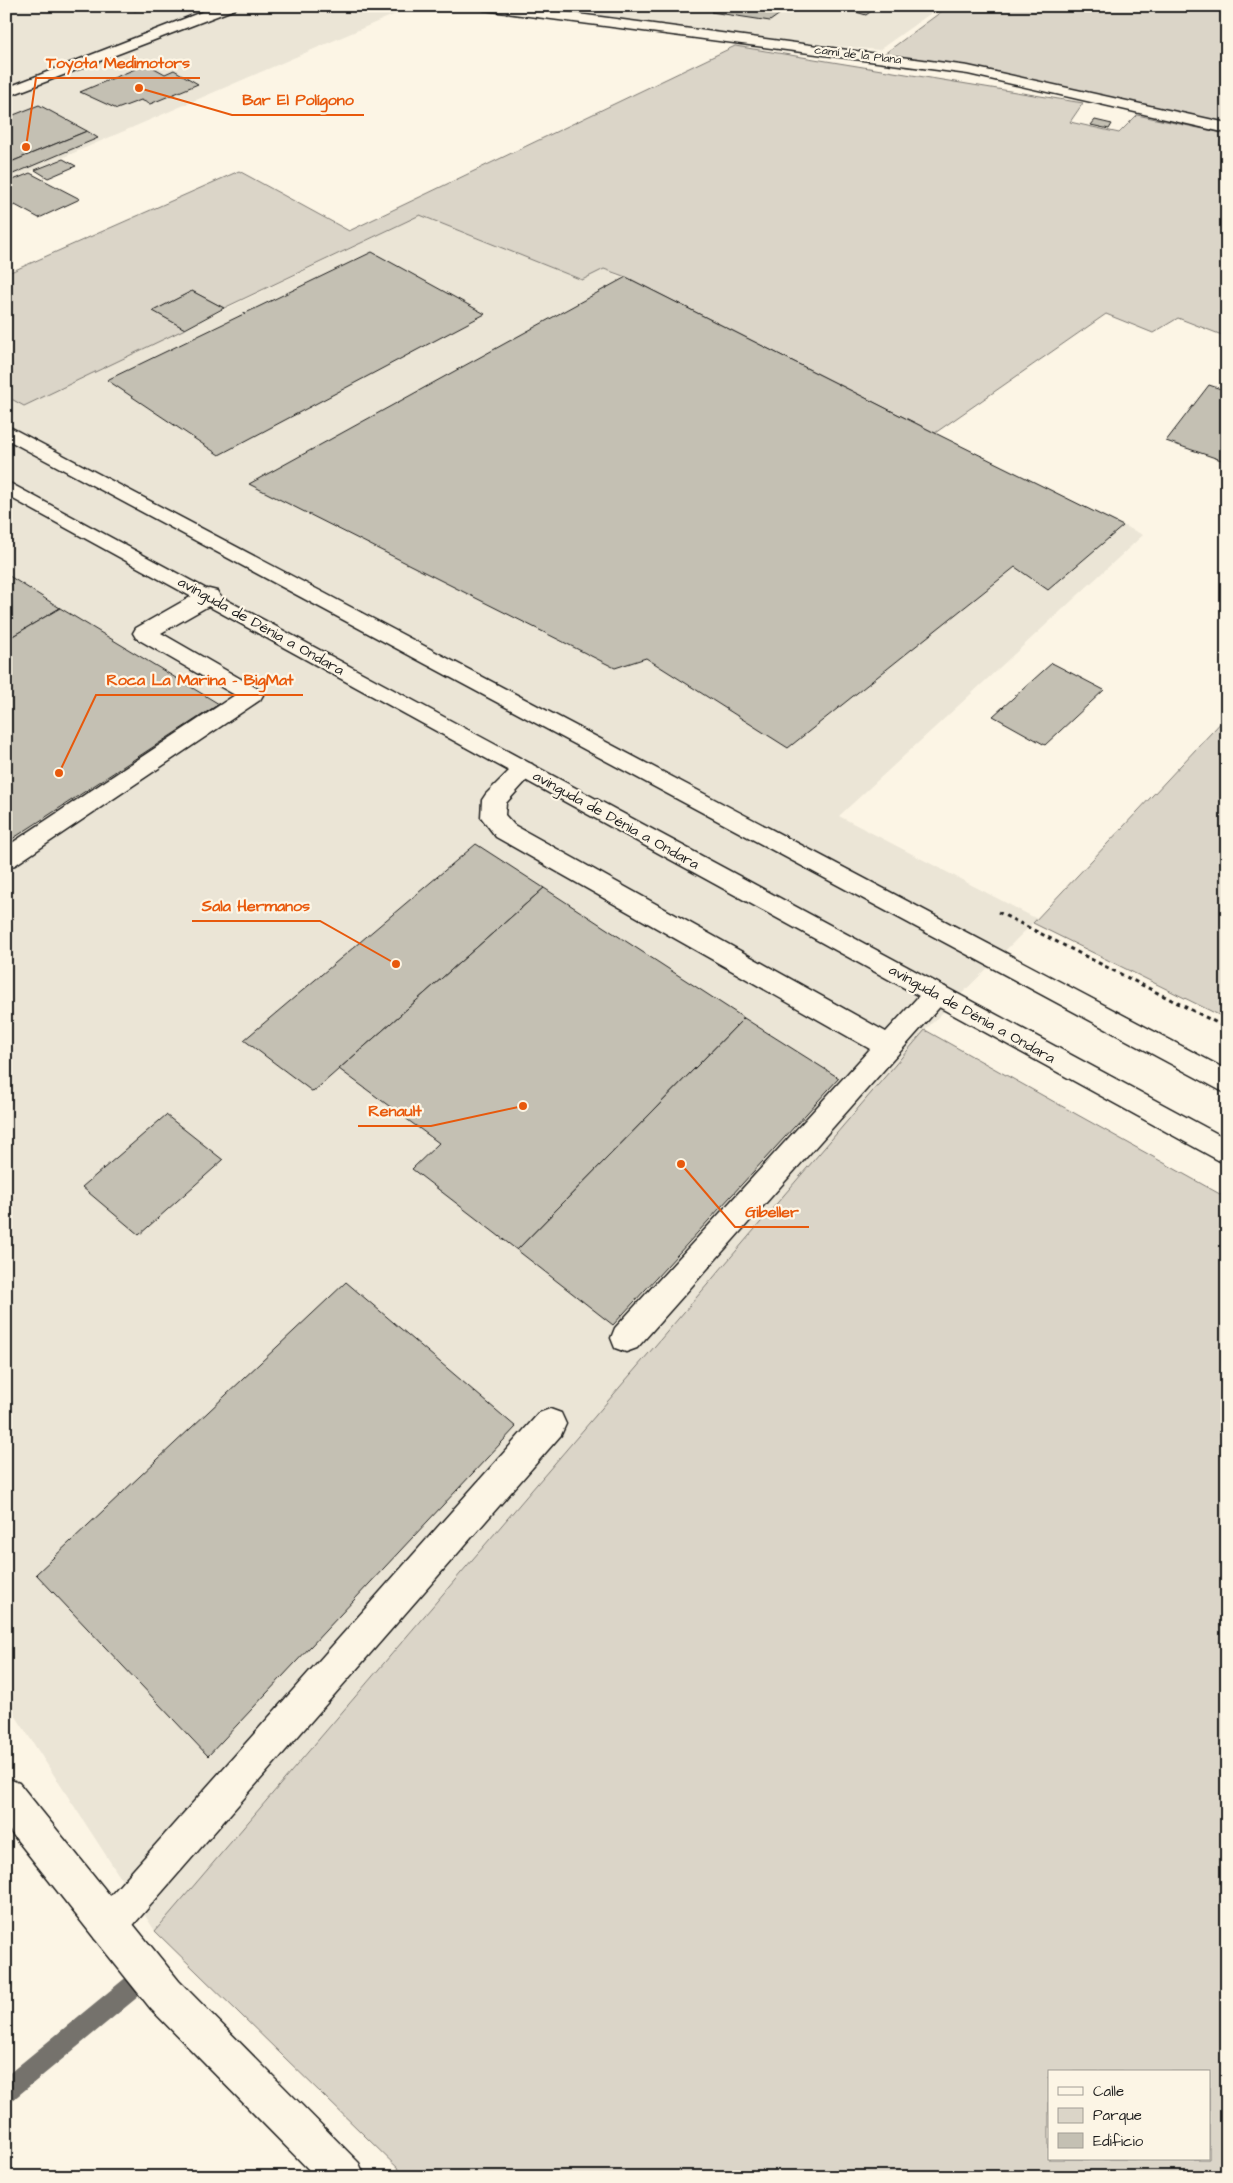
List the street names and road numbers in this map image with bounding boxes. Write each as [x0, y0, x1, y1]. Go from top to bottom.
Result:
street label: camí de la Plana [813, 41, 903, 69]
street label: avinguda de Dénia a Ondara [173, 571, 348, 682]
street label: avinguda de Dénia a Ondara [528, 765, 703, 876]
street label: avinguda de Dénia a Ondara [884, 959, 1059, 1070]

